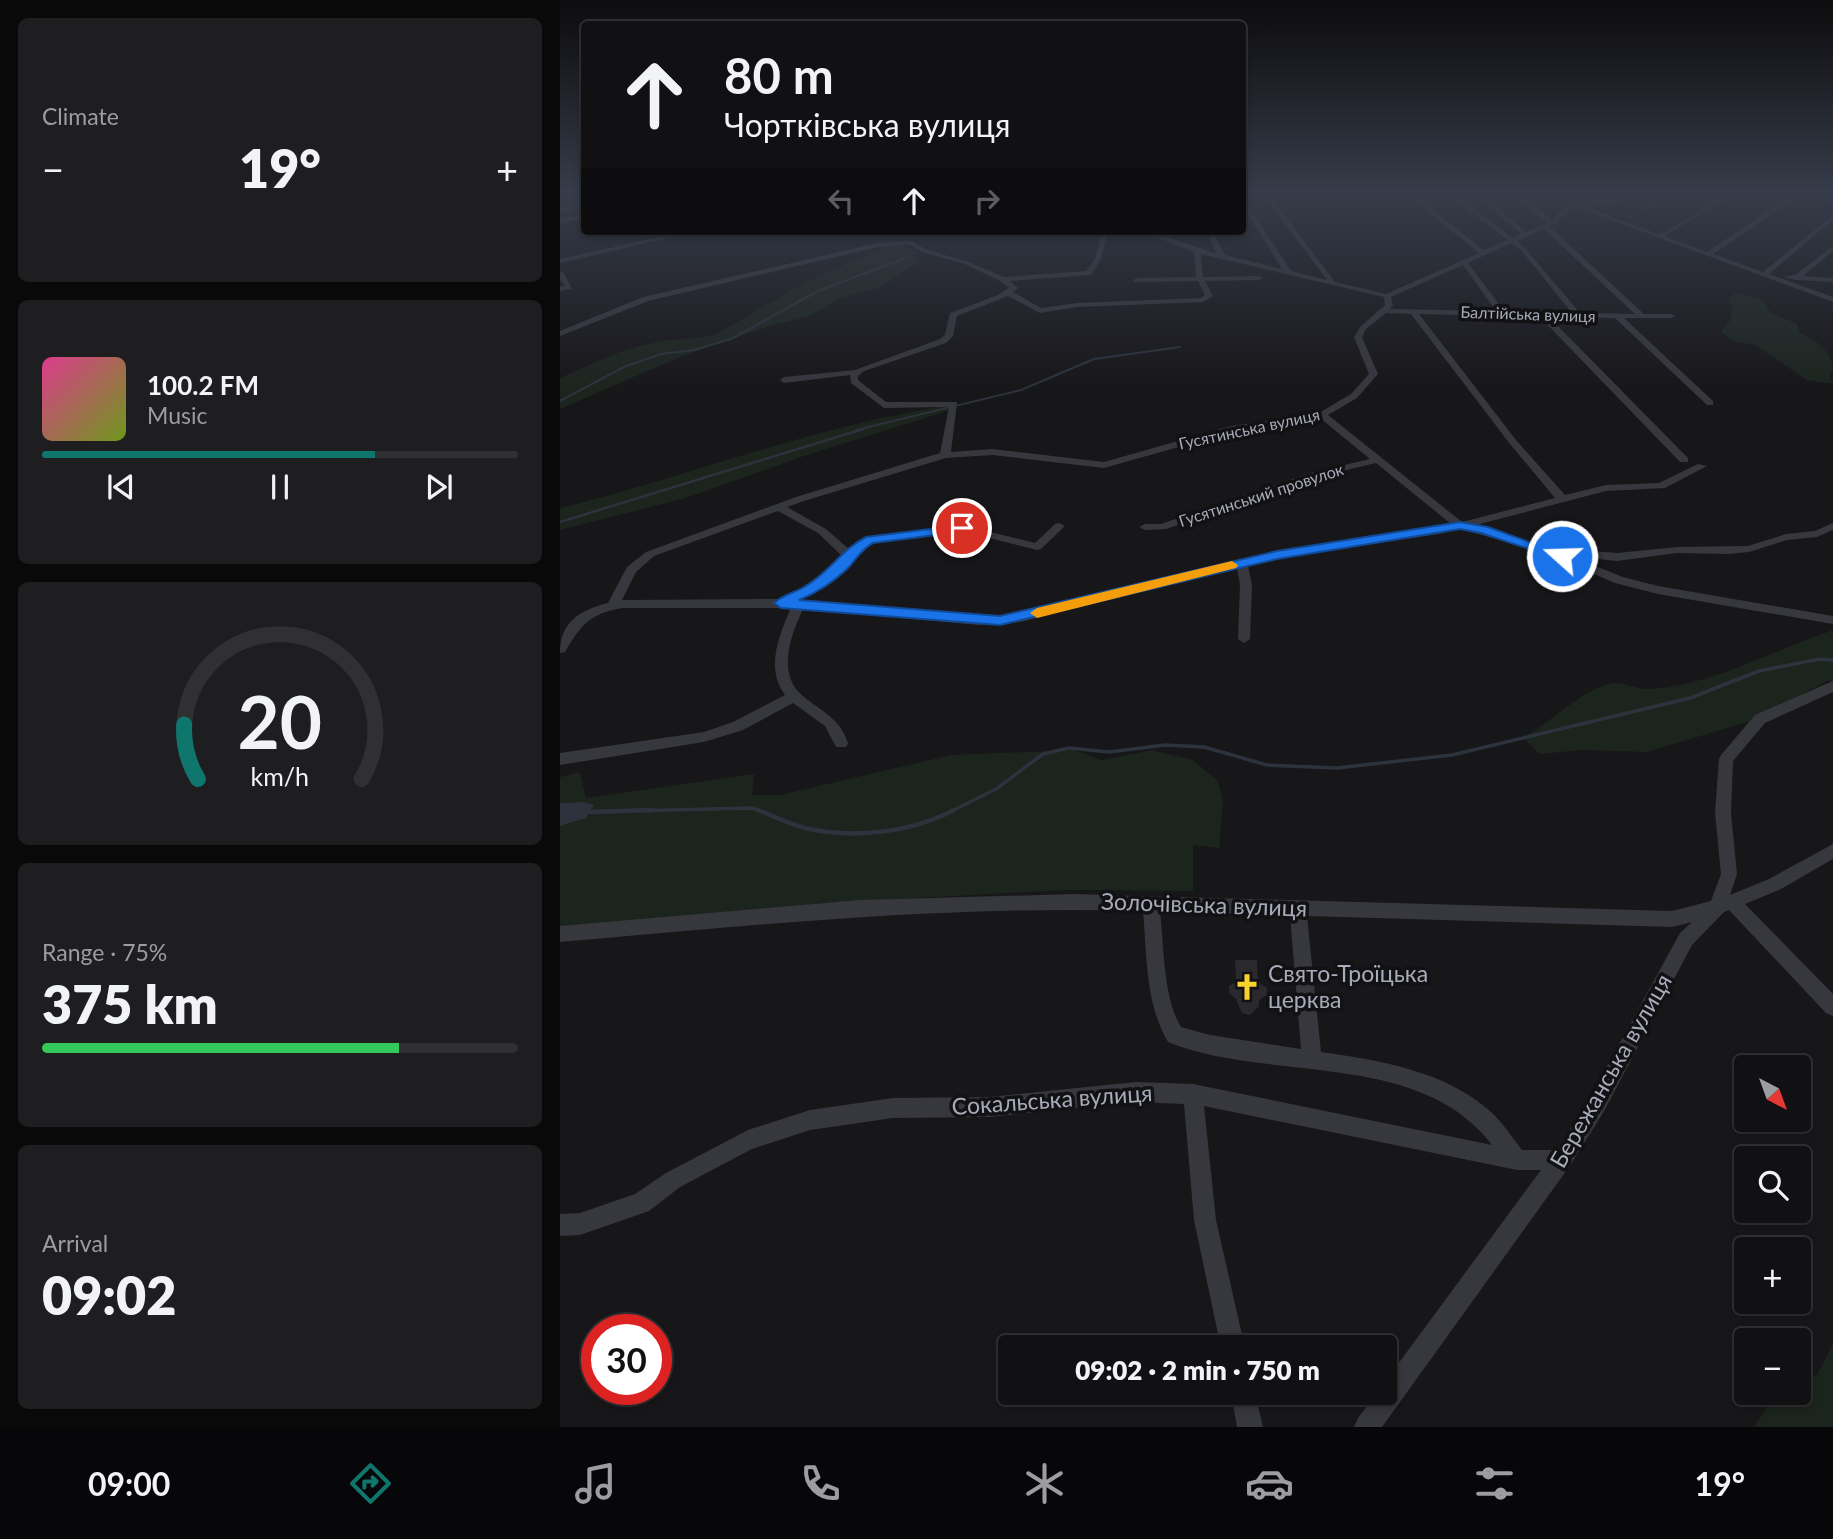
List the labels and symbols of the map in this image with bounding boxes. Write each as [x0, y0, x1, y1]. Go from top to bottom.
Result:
street label: Балтійська вулиця [1460, 302, 1596, 325]
street label: Гусятинська вулиця [1177, 404, 1321, 453]
street label: Гусятинський провулок [1176, 459, 1346, 530]
pin [932, 498, 992, 558]
position arrow [1525, 519, 1599, 593]
street label: Золочівська вулиця [1101, 886, 1308, 922]
place label: Свято-Троїцька церква [1268, 959, 1428, 1013]
street label: Бережанська вулиця [1543, 969, 1677, 1172]
church icon: Свято-Троїцька церква [1232, 972, 1262, 1002]
north arrow [1734, 1055, 1811, 1132]
street label: Сокальська вулиця [951, 1078, 1153, 1120]
speed limit sign: 30 [581, 1314, 672, 1405]

